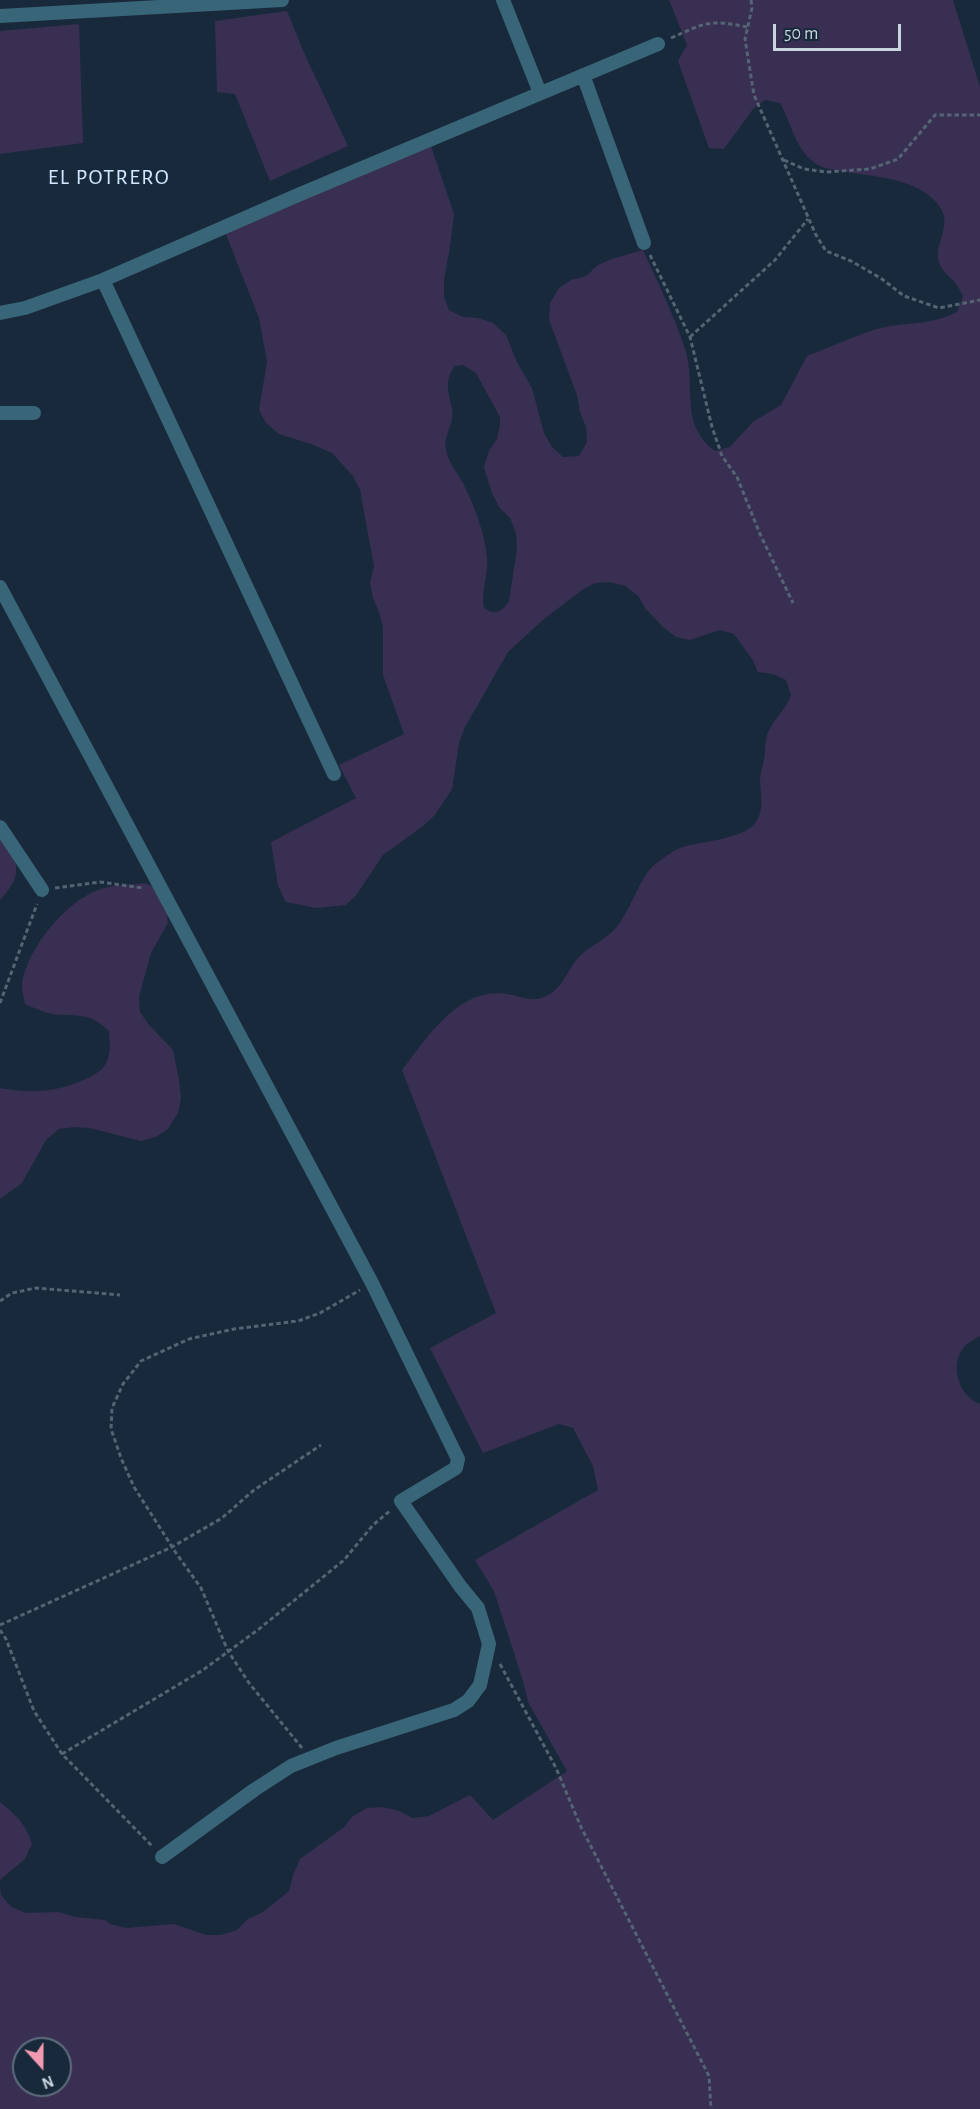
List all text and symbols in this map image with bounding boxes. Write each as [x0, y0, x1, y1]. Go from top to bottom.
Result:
scale bar [776, 12, 904, 50]
text: 50 m [784, 25, 818, 43]
district label: EL POTRERO [48, 164, 170, 190]
north arrow [12, 2037, 72, 2097]
text: N [40, 2072, 56, 2091]

